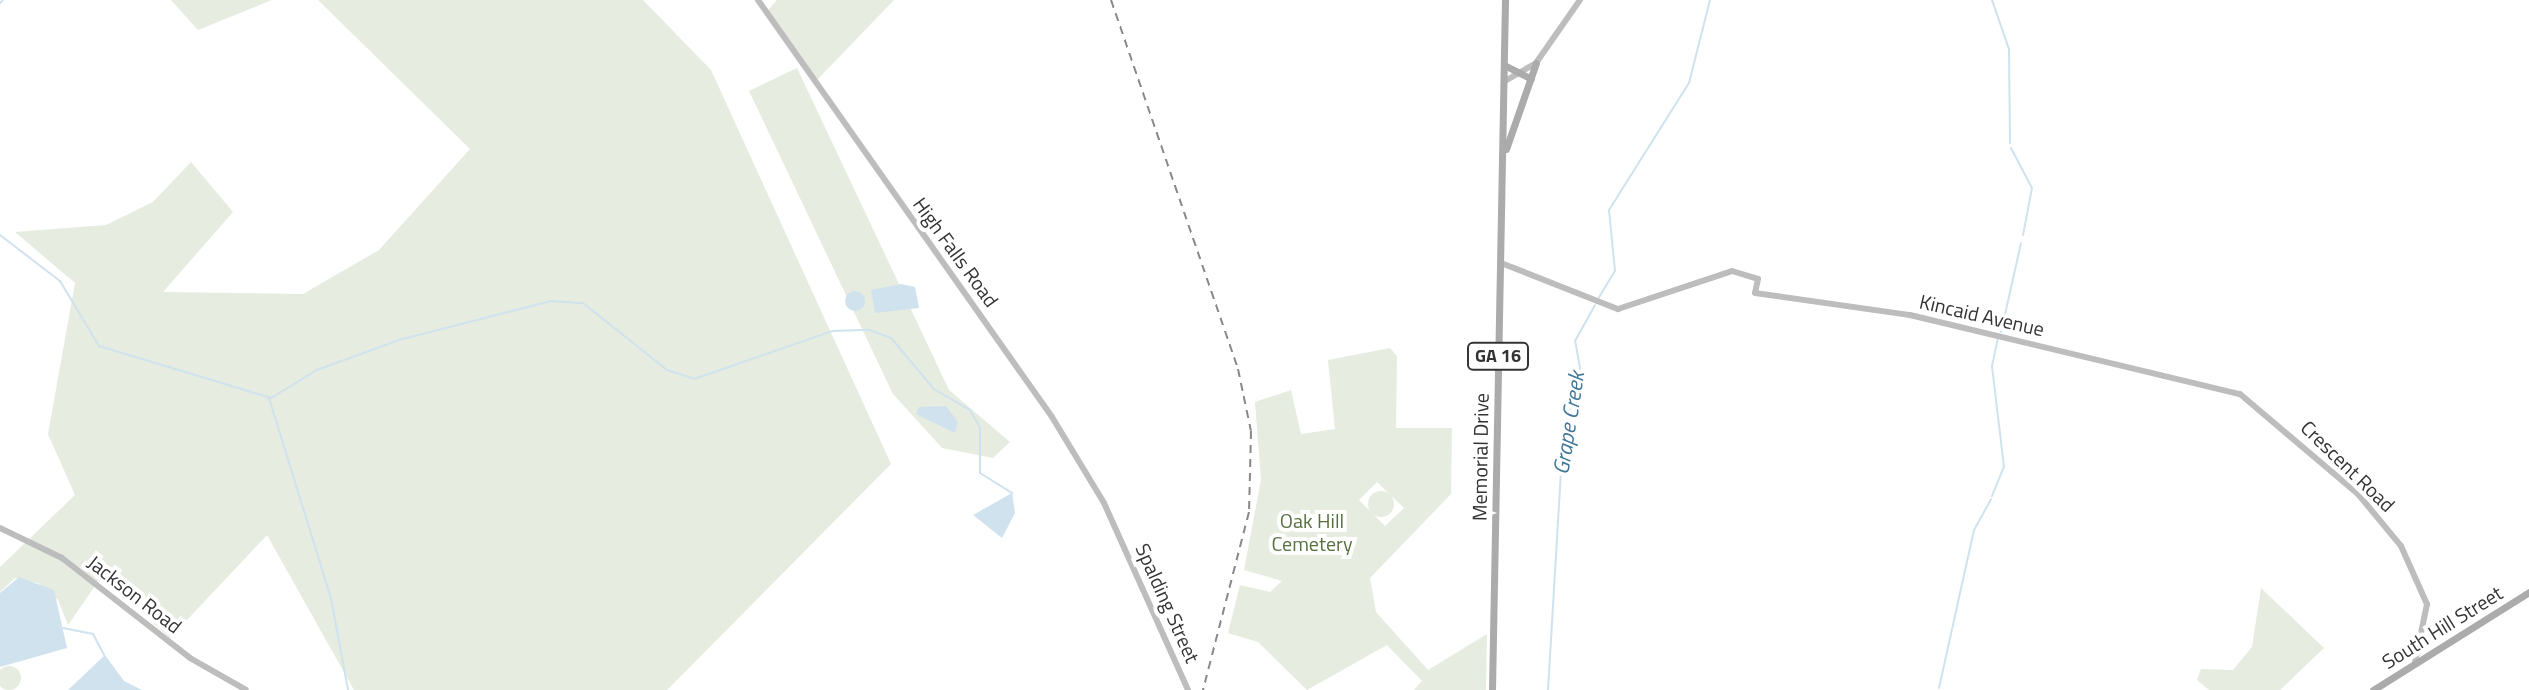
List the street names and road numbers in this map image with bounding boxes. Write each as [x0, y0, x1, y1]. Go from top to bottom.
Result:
street label: High Falls Road [908, 193, 1004, 311]
street label: Kincaid Avenue [1917, 289, 2047, 341]
road number: GA 16 [1466, 342, 1530, 370]
street label: Memorial Drive [1467, 393, 1493, 521]
street label: Crescent Road [2296, 415, 2400, 517]
street label: Spalding Street [1131, 540, 1205, 666]
street label: Jackson Road [83, 550, 187, 638]
street label: South Hill Street [2377, 580, 2507, 674]

